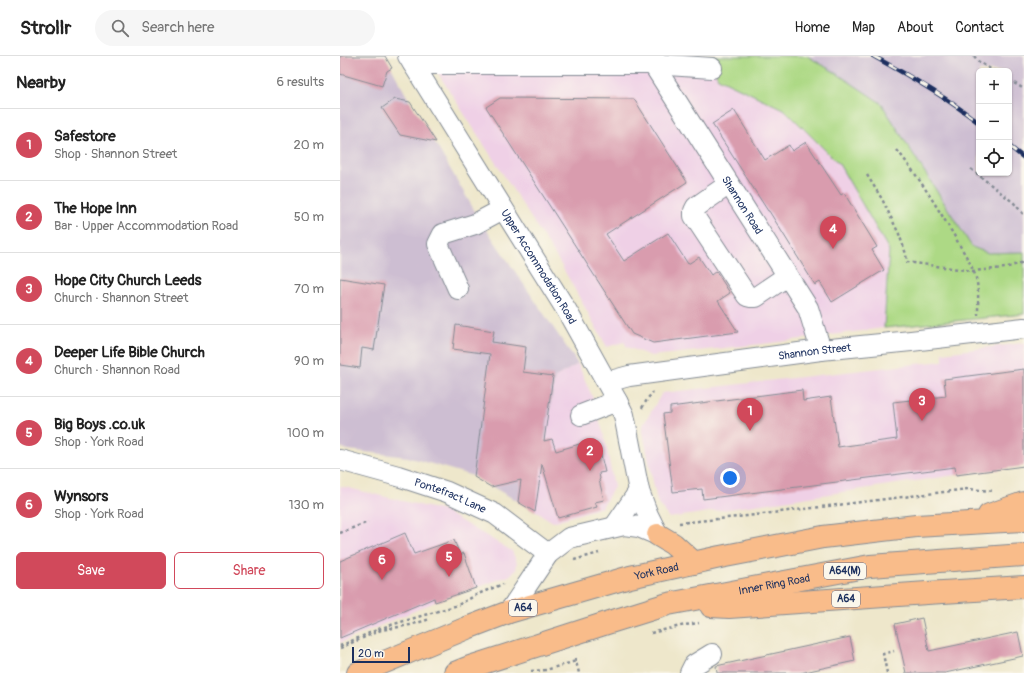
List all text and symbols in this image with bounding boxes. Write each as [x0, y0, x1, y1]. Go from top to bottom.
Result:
search box [95, 10, 375, 46]
text: Strollr [20, 16, 71, 40]
icon: search [109, 17, 131, 39]
text: Search here [141, 18, 214, 37]
text: Home [795, 19, 830, 36]
text: Map [852, 19, 875, 36]
text: About [897, 19, 933, 36]
text: Contact [955, 19, 1004, 36]
map controls [976, 68, 1012, 176]
button: + [976, 68, 1012, 104]
text: Nearby [16, 72, 65, 93]
text: 6 results [277, 74, 324, 90]
button: − [976, 104, 1012, 140]
text: Safestore [54, 127, 116, 146]
text: 1 [26, 137, 32, 153]
text: 20 m [293, 137, 324, 153]
button: locate [976, 140, 1012, 176]
text: Shop · Shannon Street [54, 146, 177, 162]
street label: Shannon Road [719, 173, 766, 236]
text: The Hope Inn [54, 199, 137, 218]
street label: Upper Accommodation Road [499, 207, 579, 326]
text: 2 [25, 209, 33, 225]
text: 50 m [294, 209, 324, 225]
pin: 4 [820, 216, 846, 249]
text: Bar · Upper Accommodation Road [54, 218, 238, 234]
text: Hope City Church Leeds [54, 271, 201, 290]
text: 3 [25, 281, 33, 297]
text: 70 m [294, 281, 324, 297]
text: Church · Shannon Street [54, 290, 188, 306]
street label: Shannon Street [777, 340, 852, 362]
text: Deeper Life Bible Church [54, 343, 205, 362]
text: 4 [25, 353, 33, 369]
text: 90 m [294, 353, 324, 369]
text: Church · Shannon Road [54, 362, 180, 378]
pin: 3 [909, 388, 935, 421]
pin: 1 [737, 398, 763, 431]
text: Big Boys .co.uk [54, 415, 145, 434]
text: 5 [25, 425, 33, 441]
text: 100 m [287, 425, 324, 441]
text: Shop · York Road [54, 434, 144, 450]
pin: 2 [577, 438, 603, 471]
your location [720, 468, 740, 488]
street label: Pontefract Lane [413, 475, 489, 516]
text: Wynsors [54, 487, 108, 506]
text: 6 [25, 497, 33, 513]
text: 130 m [288, 497, 324, 513]
text: Shop · York Road [54, 506, 144, 522]
pin: 5 [436, 544, 462, 577]
pin: 6 [369, 547, 395, 580]
button: Save [16, 552, 166, 589]
button: Share [174, 552, 324, 589]
street label: York Road [632, 560, 680, 583]
road number: A64(M) [824, 563, 866, 579]
street label: Inner Ring Road [737, 571, 811, 597]
road number: A64 [832, 591, 860, 607]
road number: A64 [509, 600, 537, 616]
scale bar [352, 645, 410, 664]
text: 20 m [358, 647, 384, 660]

